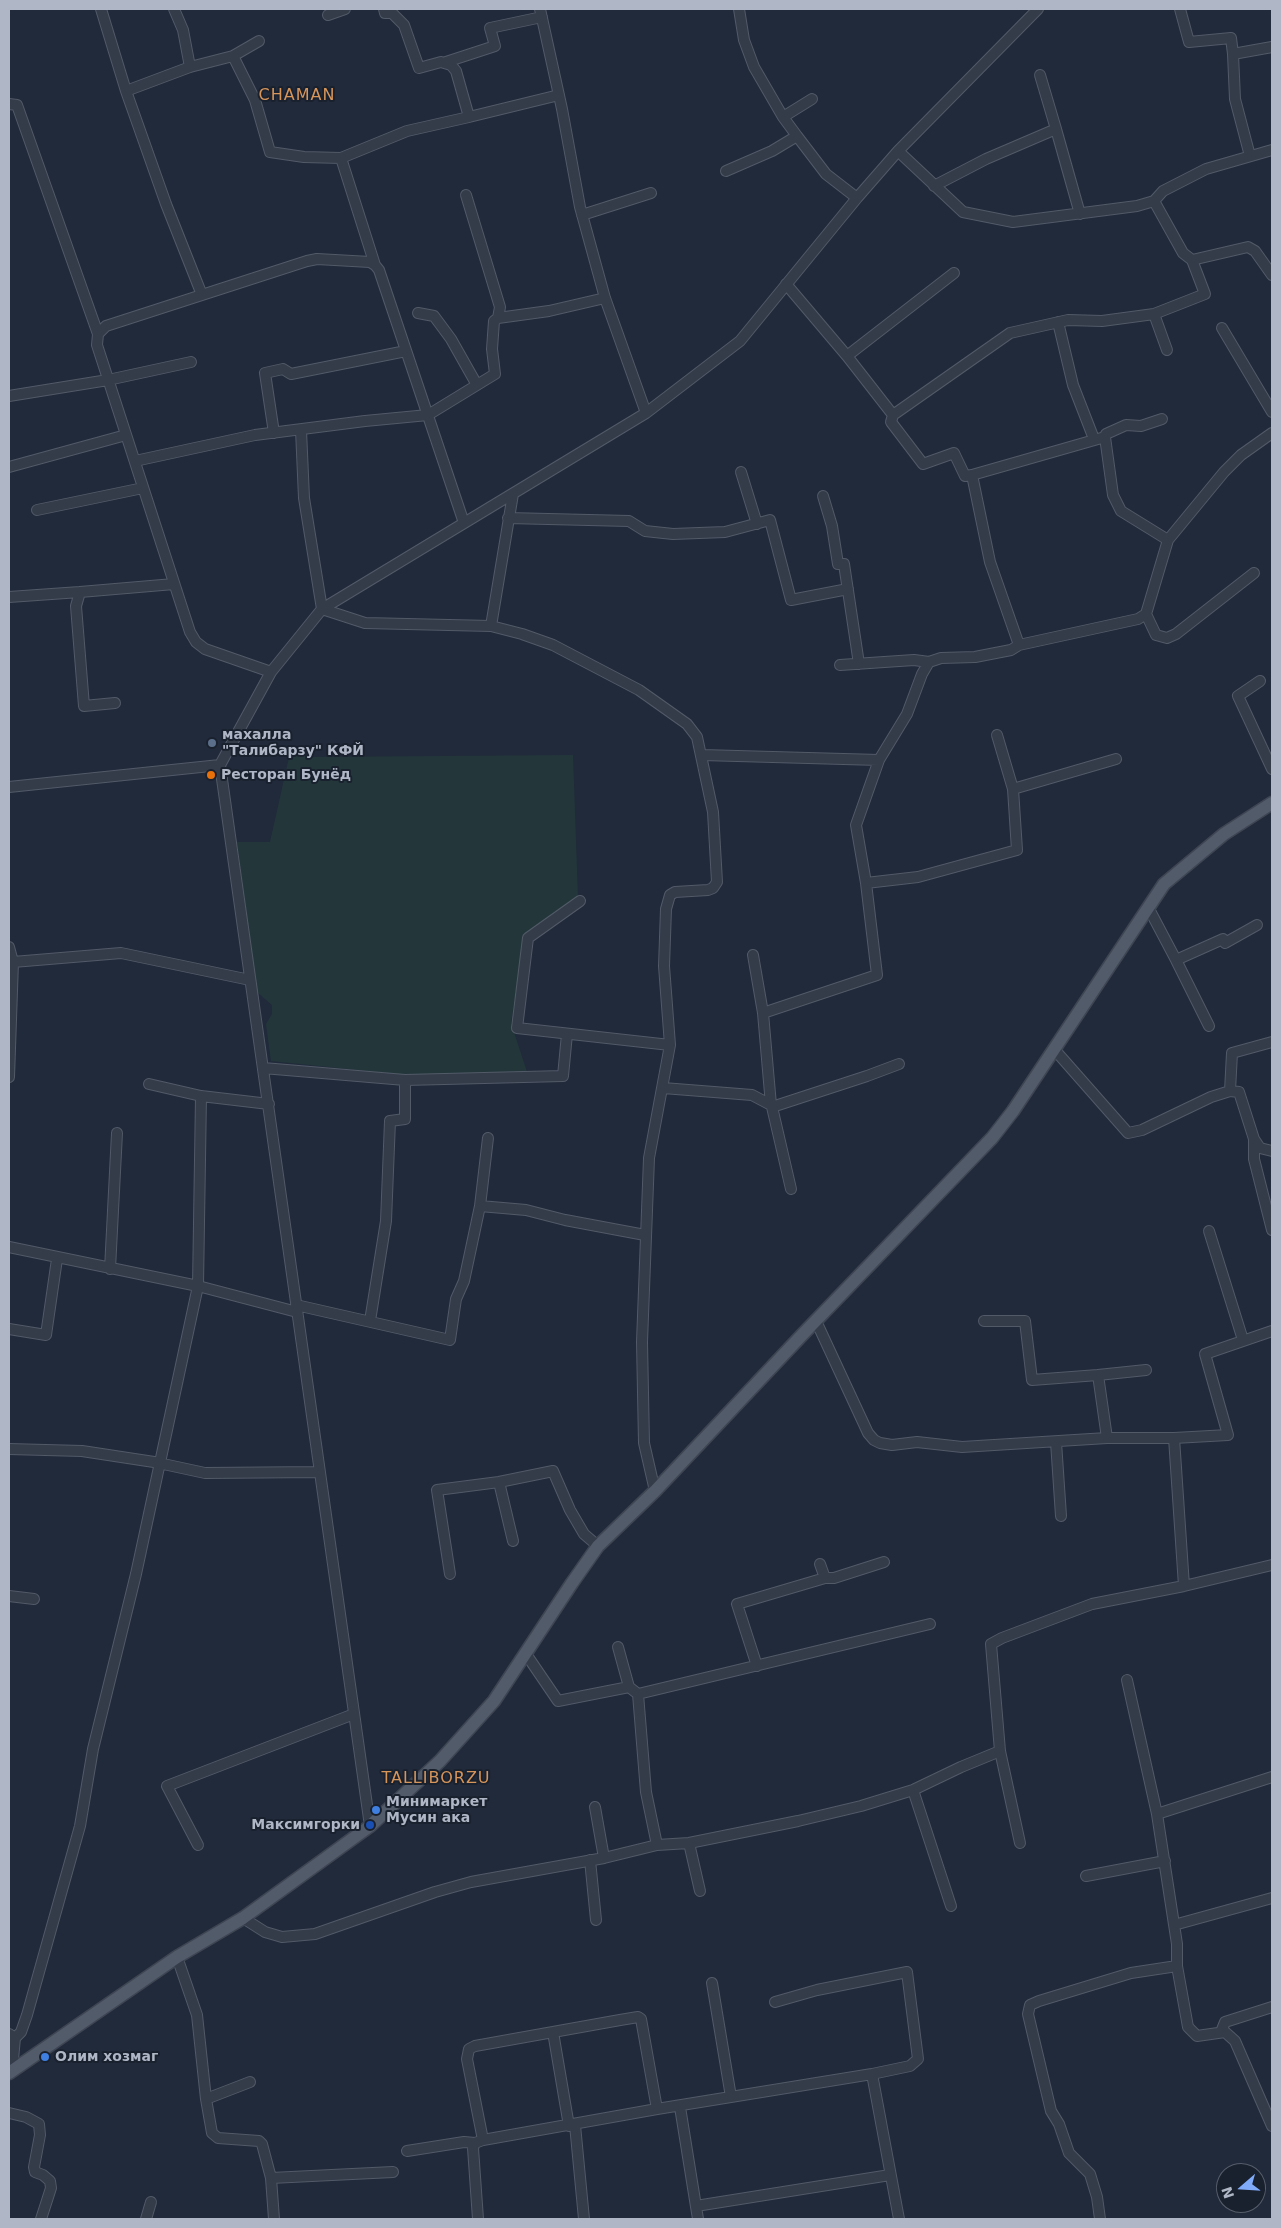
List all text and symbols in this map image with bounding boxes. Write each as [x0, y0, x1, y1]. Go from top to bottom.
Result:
district label: CHAMAN [258, 86, 336, 106]
place label: махалла "Талибарзу" КФЙ [222, 727, 364, 760]
marker: махалла "Талибарзу" КФЙ [206, 737, 218, 749]
place label: Ресторан Бунёд [221, 767, 351, 783]
marker: Ресторан Бунёд [205, 769, 217, 781]
district label: TALLIBORZU [380, 1769, 492, 1789]
place label: Минимаркет Мусин ака [386, 1794, 487, 1826]
marker: Минимаркет Мусин ака [370, 1804, 382, 1816]
place label: Максимгорки [251, 1817, 360, 1833]
marker: Максимгорки [364, 1819, 376, 1831]
place label: Олим хозмаг [55, 2049, 158, 2065]
marker: Олим хозмаг [39, 2051, 51, 2063]
north arrow [1216, 2163, 1266, 2213]
text: N [1218, 2184, 1237, 2201]

